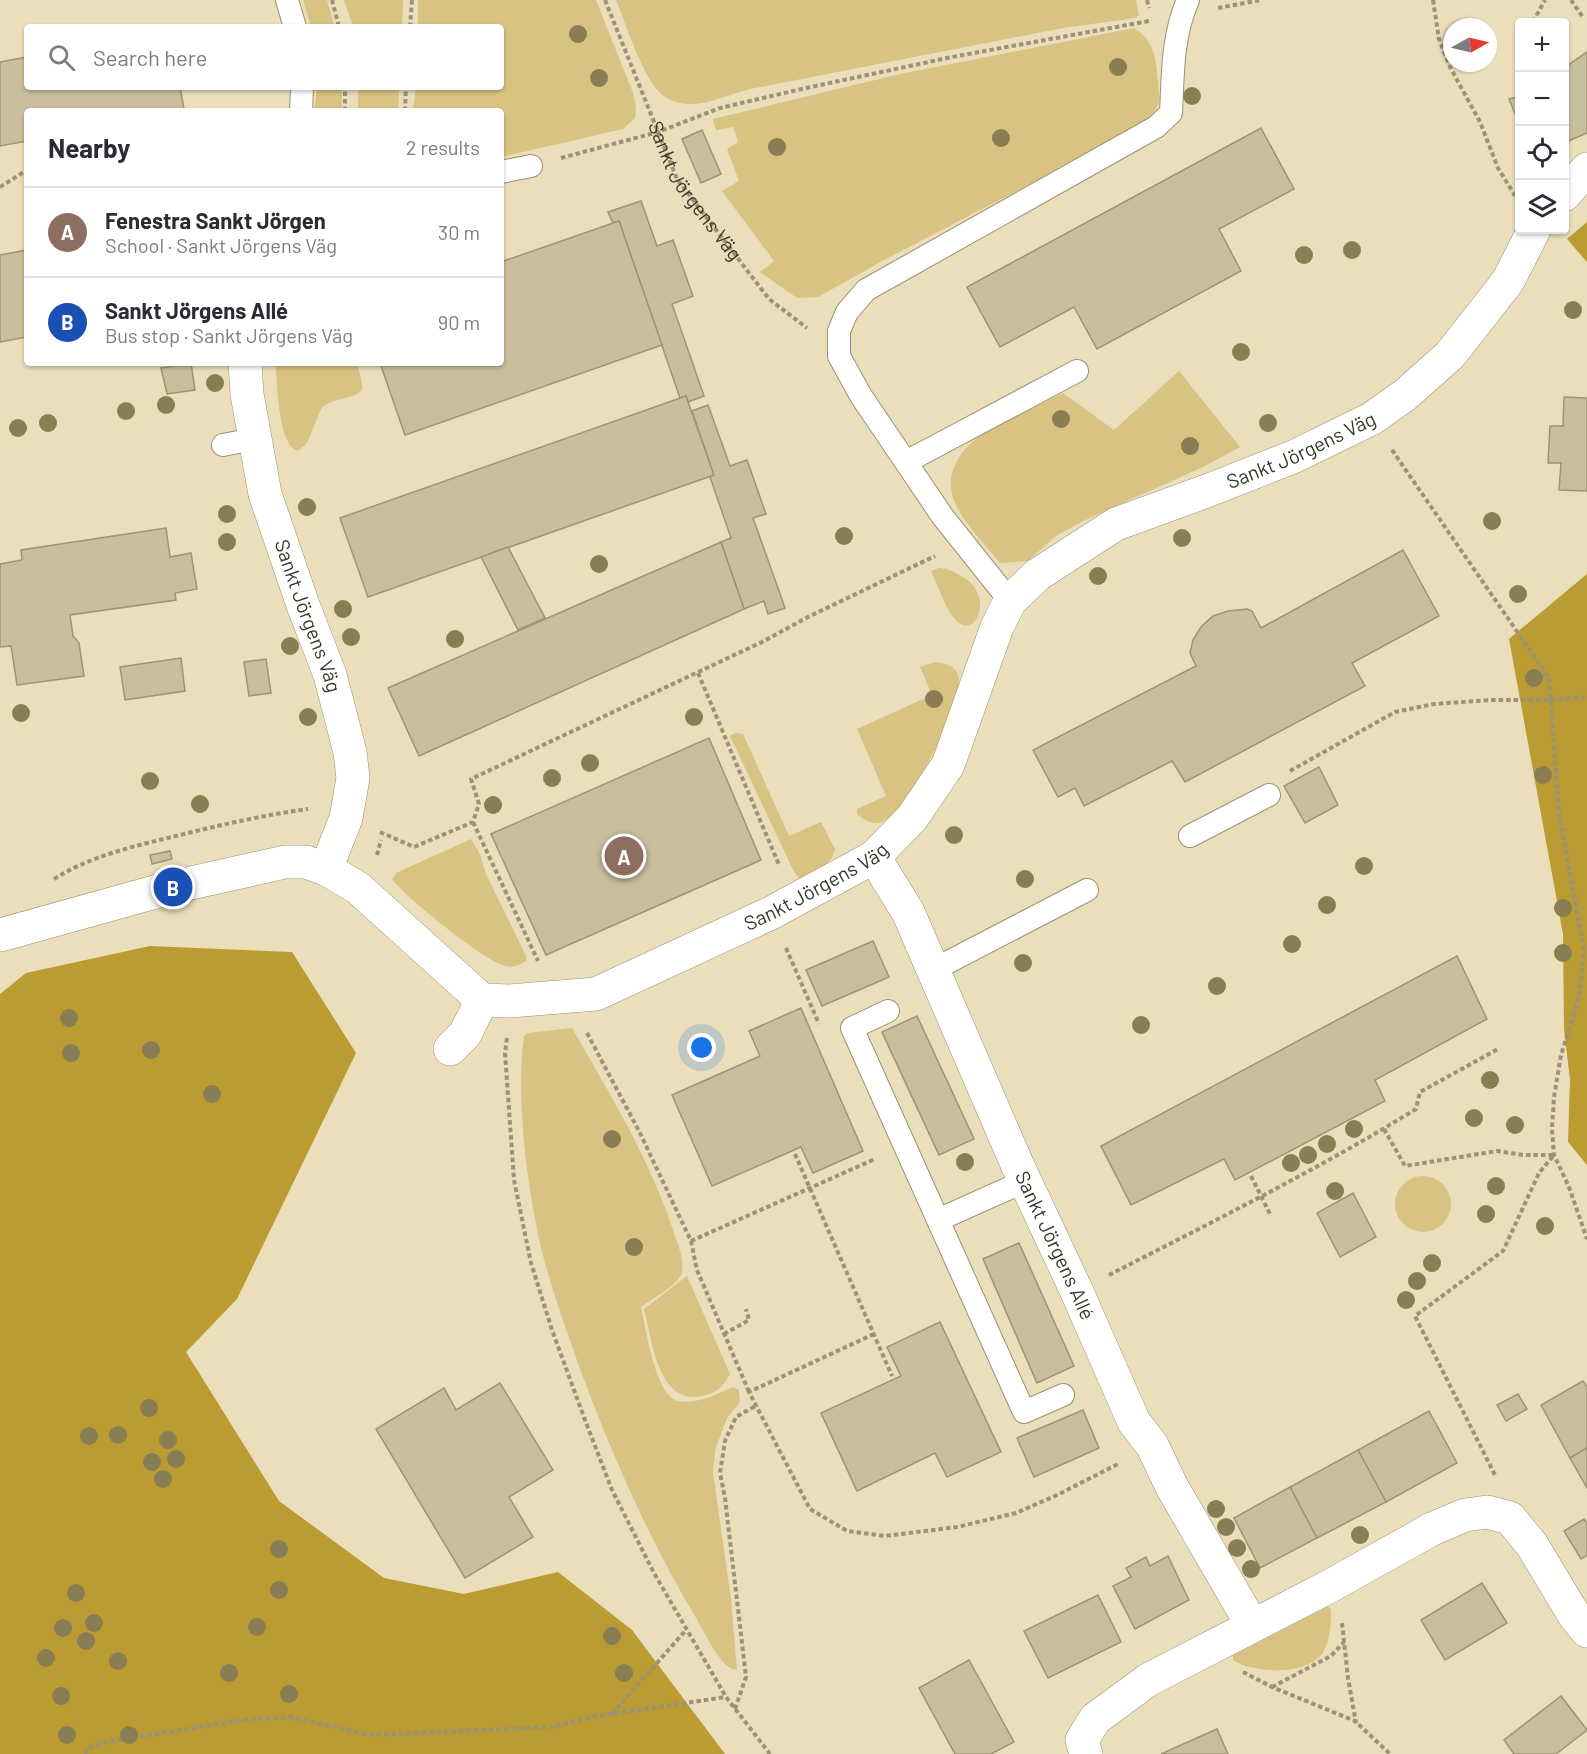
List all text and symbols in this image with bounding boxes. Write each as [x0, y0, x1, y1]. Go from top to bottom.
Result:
north arrow [1443, 18, 1497, 72]
map controls [1515, 18, 1569, 234]
button: + [1515, 18, 1569, 72]
search box [24, 24, 504, 90]
icon: search [45, 41, 78, 74]
text: Search here [93, 44, 207, 70]
button: − [1515, 72, 1569, 126]
street label: Sankt Jörgens Väg [644, 117, 748, 265]
button: locate [1515, 126, 1569, 180]
text: Nearby [48, 132, 130, 163]
text: 2 results [406, 135, 480, 159]
button: layers [1515, 180, 1569, 234]
text: Fenestra Sankt Jörgen [105, 207, 326, 233]
text: A [61, 220, 74, 244]
text: 30 m [438, 220, 480, 244]
text: School · Sankt Jörgens Väg [105, 233, 337, 257]
text: Sankt Jörgens Allé [105, 297, 288, 323]
text: B [61, 310, 74, 334]
text: 90 m [438, 310, 480, 334]
text: Bus stop · Sankt Jörgens Väg [105, 323, 353, 347]
street label: Sankt Jörgens Väg [1223, 406, 1379, 493]
street label: Sankt Jörgens Väg [270, 536, 347, 695]
pin: A [604, 834, 644, 878]
street label: Sankt Jörgens Väg [740, 837, 893, 935]
pin: B [154, 864, 192, 910]
your location [687, 1033, 716, 1062]
street label: Sankt Jörgens Allé [1011, 1167, 1101, 1323]

